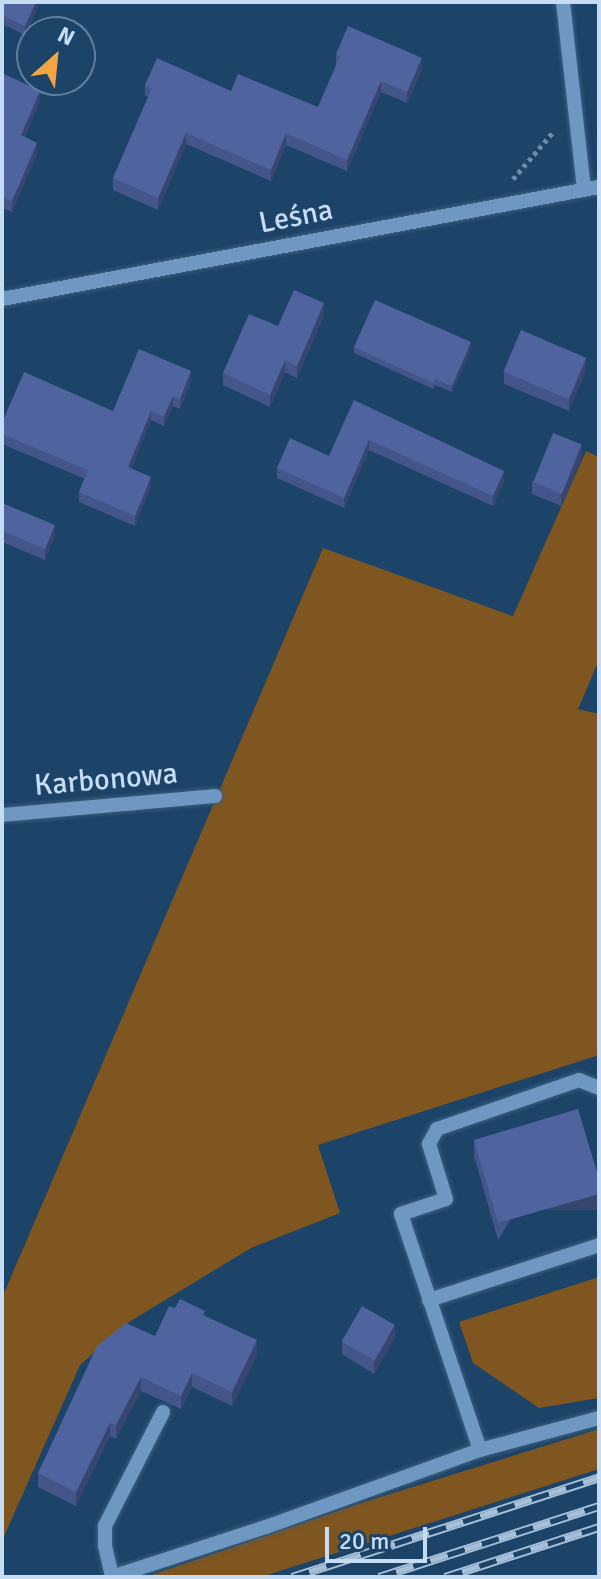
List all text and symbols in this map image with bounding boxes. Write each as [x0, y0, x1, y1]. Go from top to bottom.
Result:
north arrow [16, 16, 96, 96]
text: N [53, 20, 79, 51]
street label: Leśna [256, 192, 336, 242]
street label: Karbonowa [33, 756, 179, 804]
scale bar [329, 1511, 431, 1561]
text: 20 m [339, 1526, 389, 1556]

